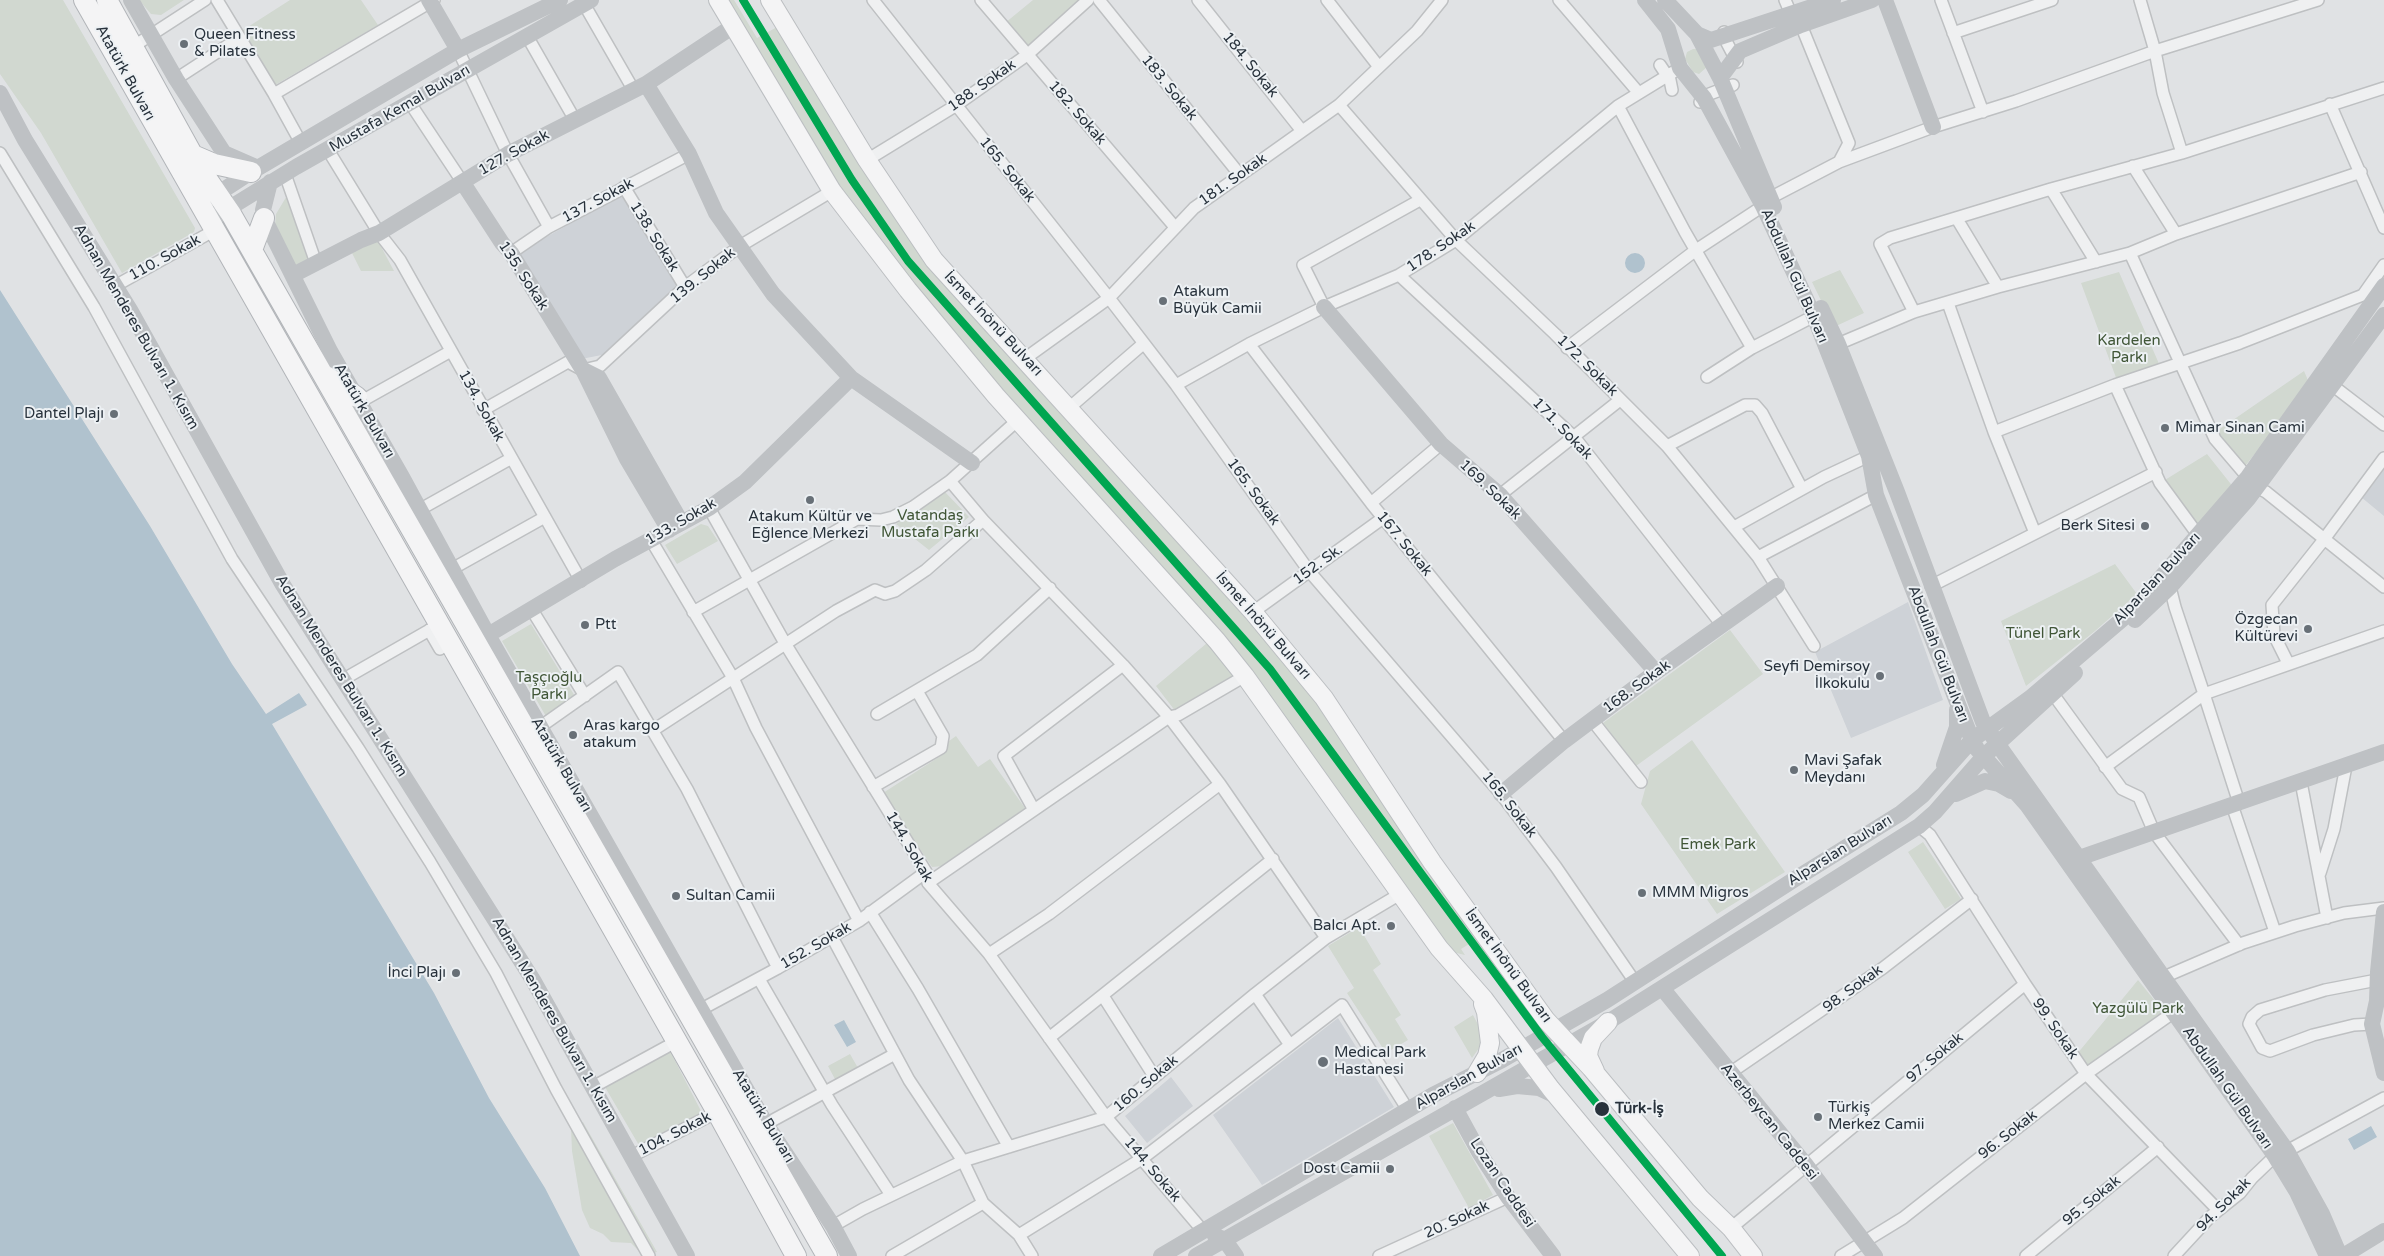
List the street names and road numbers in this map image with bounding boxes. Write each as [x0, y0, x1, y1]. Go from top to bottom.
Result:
street label: Atatürk Bulvarı [91, 22, 159, 124]
street label: 184. Sokak [1218, 29, 1282, 101]
street label: 183. Sokak [1137, 52, 1201, 124]
street label: 188. Sokak [944, 56, 1020, 116]
street label: Mustafa Kemal Bulvarı [326, 61, 474, 157]
street label: 182. Sokak [1044, 77, 1110, 149]
street label: 127. Sokak [475, 126, 553, 180]
street label: 165. Sokak [975, 134, 1039, 206]
street label: 181. Sokak [1195, 150, 1271, 210]
street label: 137. Sokak [559, 175, 637, 227]
street label: 138. Sokak [625, 199, 683, 275]
street label: Abdullah Gül Bulvarı [1756, 206, 1832, 346]
street label: 178. Sokak [1403, 217, 1479, 277]
street label: Adnan Menderes Bulvarı 1. Kısım [70, 221, 202, 433]
street label: 110. Sokak [126, 231, 204, 285]
street label: 135. Sokak [494, 238, 552, 314]
street label: 139. Sokak [667, 244, 739, 308]
street label: İsmet İnönü Bulvarı [940, 268, 1046, 380]
street label: 172. Sokak [1553, 332, 1621, 400]
street label: Atatürk Bulvarı [330, 360, 398, 462]
street label: 134. Sokak [454, 367, 508, 445]
street label: 171. Sokak [1528, 394, 1596, 464]
street label: 165. Sokak [1223, 455, 1283, 529]
street label: 169. Sokak [1455, 456, 1525, 524]
street label: 133. Sokak [642, 494, 720, 550]
street label: 167. Sokak [1372, 508, 1436, 580]
street label: Alparslan Bulvarı [2110, 529, 2204, 629]
street label: 152. Sk. [1290, 541, 1346, 589]
street label: İsmet İnönü Bulvarı [1211, 569, 1315, 683]
street label: Adnan Menderes Bulvarı 1. Kısım [271, 572, 411, 780]
street label: Abdullah Gül Bulvarı [1904, 583, 1972, 725]
street label: 168. Sokak [1600, 656, 1674, 718]
street label: Atatürk Bulvarı [527, 714, 595, 816]
street label: 165. Sokak [1478, 768, 1540, 842]
street label: 144. Sokak [881, 808, 937, 886]
street label: Alparslan Bulvarı [1784, 812, 1896, 890]
street label: İsmet İnönü Bulvarı [1461, 905, 1555, 1027]
street label: Adnan Menderes Bulvarı 1. Kısım [488, 914, 620, 1126]
street label: 152. Sokak [777, 918, 855, 974]
street label: 98. Sokak [1820, 961, 1886, 1017]
street label: 99. Sokak [2028, 995, 2082, 1063]
street label: Abdullah Gül Bulvarı [2178, 1023, 2276, 1153]
street label: 97. Sokak [1903, 1029, 1967, 1087]
street label: Alparslan Bulvarı [1412, 1040, 1526, 1114]
street label: 160. Sokak [1110, 1052, 1182, 1116]
street label: Azerbeycan Caddesi [1716, 1060, 1822, 1184]
street label: Atatürk Bulvarı [728, 1066, 798, 1166]
street label: 96. Sokak [1975, 1106, 2041, 1164]
street label: 104. Sokak [636, 1108, 714, 1160]
street label: 144. Sokak [1120, 1134, 1184, 1206]
street label: Lozan Caddesi [1465, 1135, 1539, 1231]
street label: 95. Sokak [2059, 1172, 2125, 1230]
street label: 94. Sokak [2193, 1174, 2255, 1236]
street label: 20. Sokak [1422, 1197, 1492, 1243]

